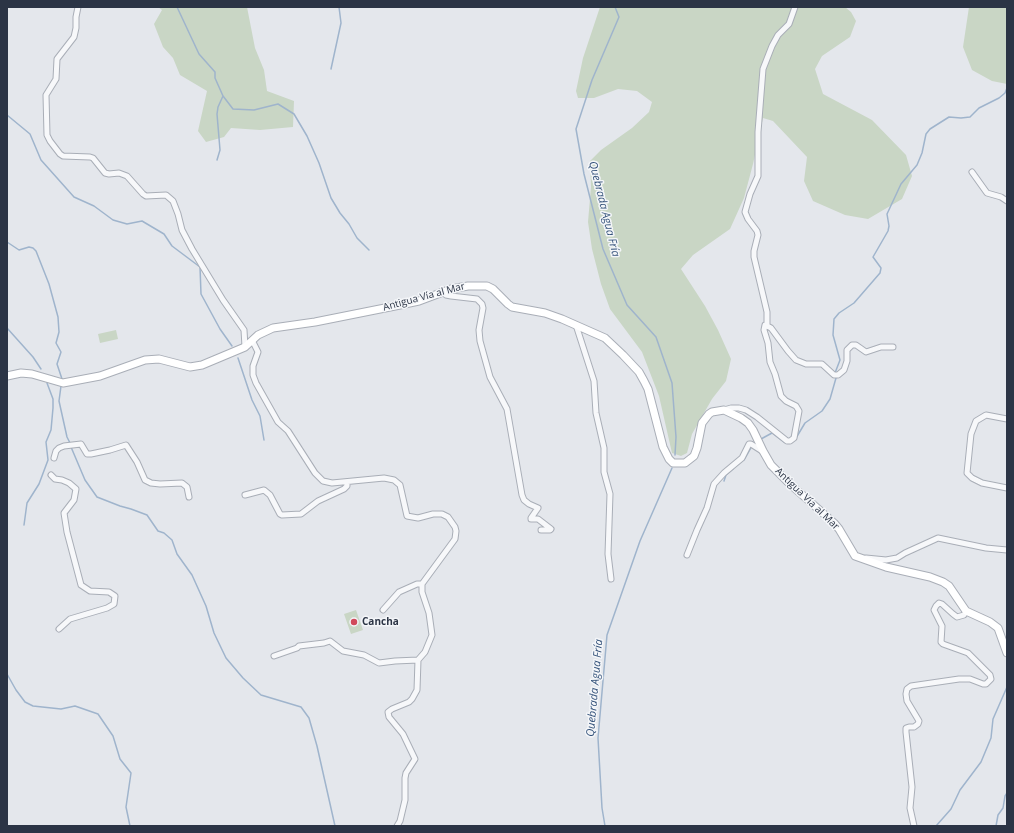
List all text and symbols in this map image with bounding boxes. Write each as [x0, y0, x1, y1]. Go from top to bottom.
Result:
water label: Quebrada Agua Fría [586, 160, 622, 258]
street label: Antigua Vía al Mar [382, 280, 466, 314]
street label: Antigua Vía al Mar [773, 465, 841, 533]
place label: Cancha [362, 616, 399, 628]
marker: Cancha [349, 617, 359, 627]
water label: Quebrada Agua Fría [584, 639, 606, 737]

